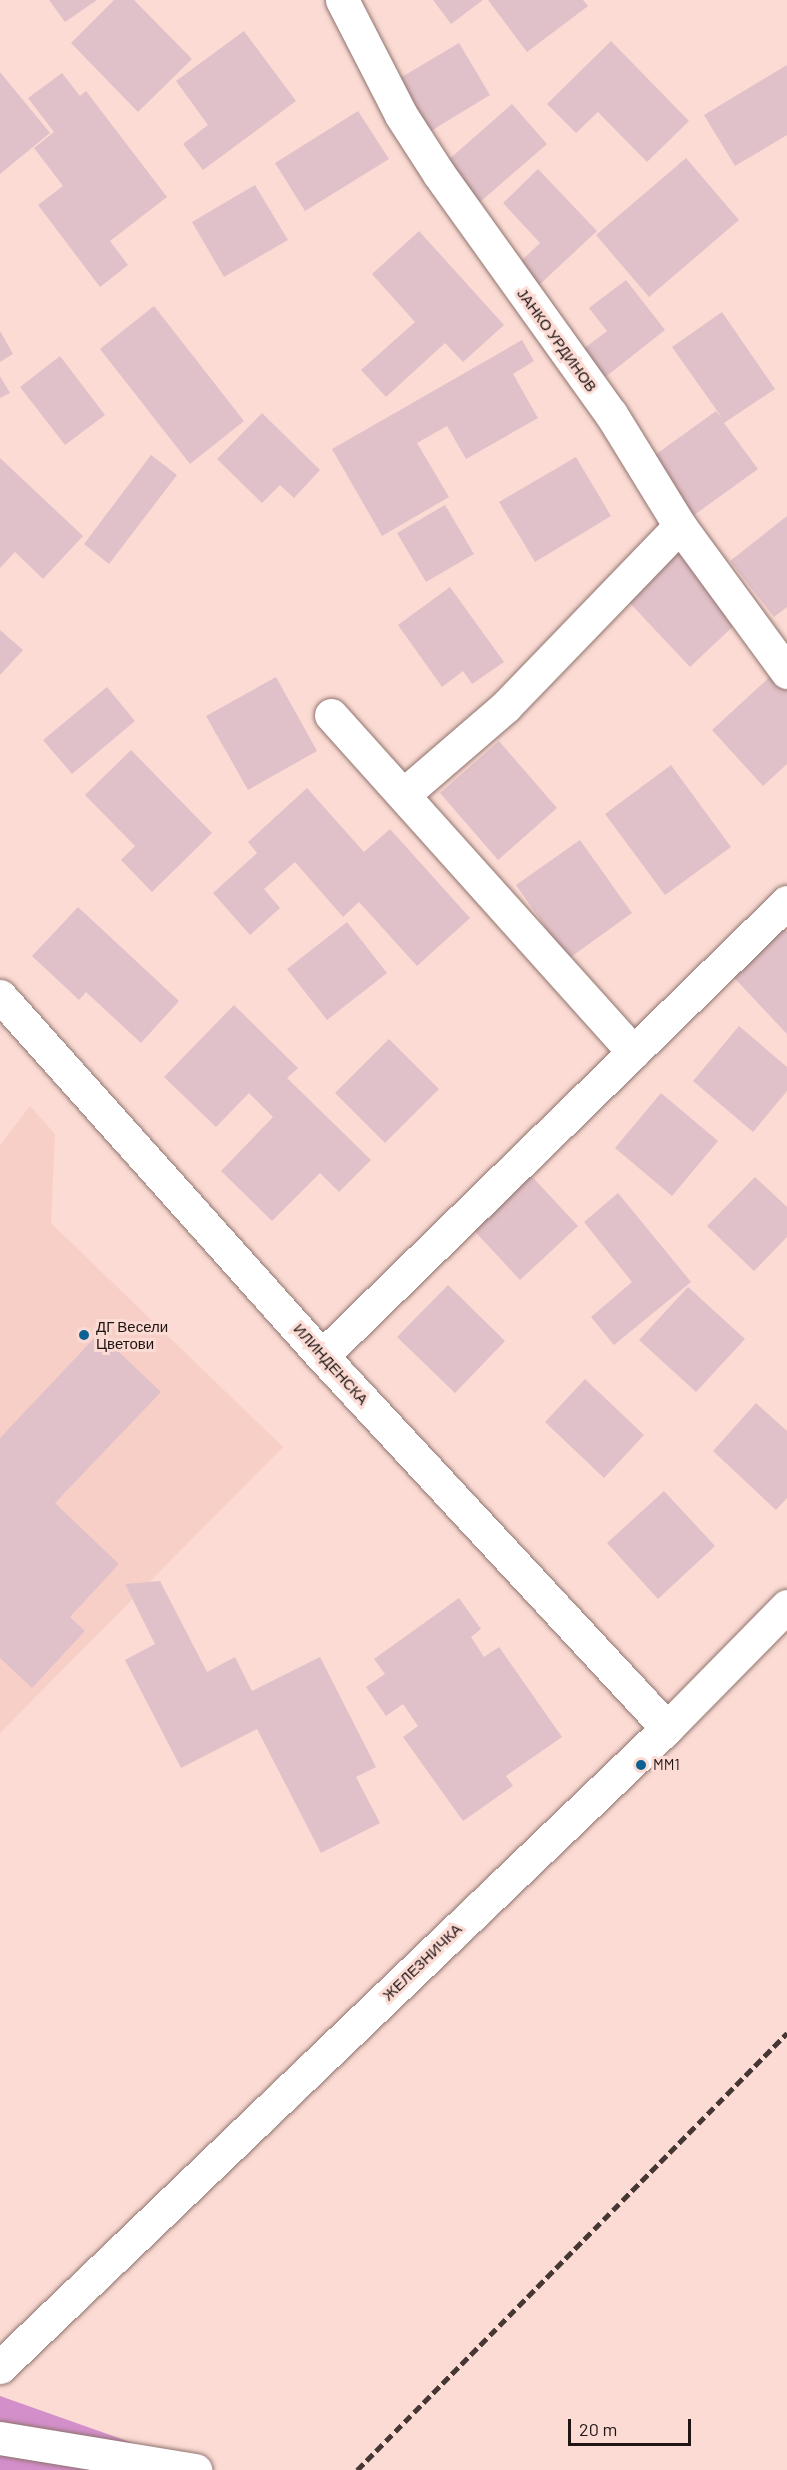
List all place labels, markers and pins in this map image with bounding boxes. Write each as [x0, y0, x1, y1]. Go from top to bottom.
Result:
place label: ДГ Весели Цветови [96, 1317, 168, 1352]
marker: ДГ Весели Цветови [77, 1328, 91, 1342]
place label: MM1 [653, 1756, 680, 1774]
marker: MM1 [634, 1758, 648, 1772]

